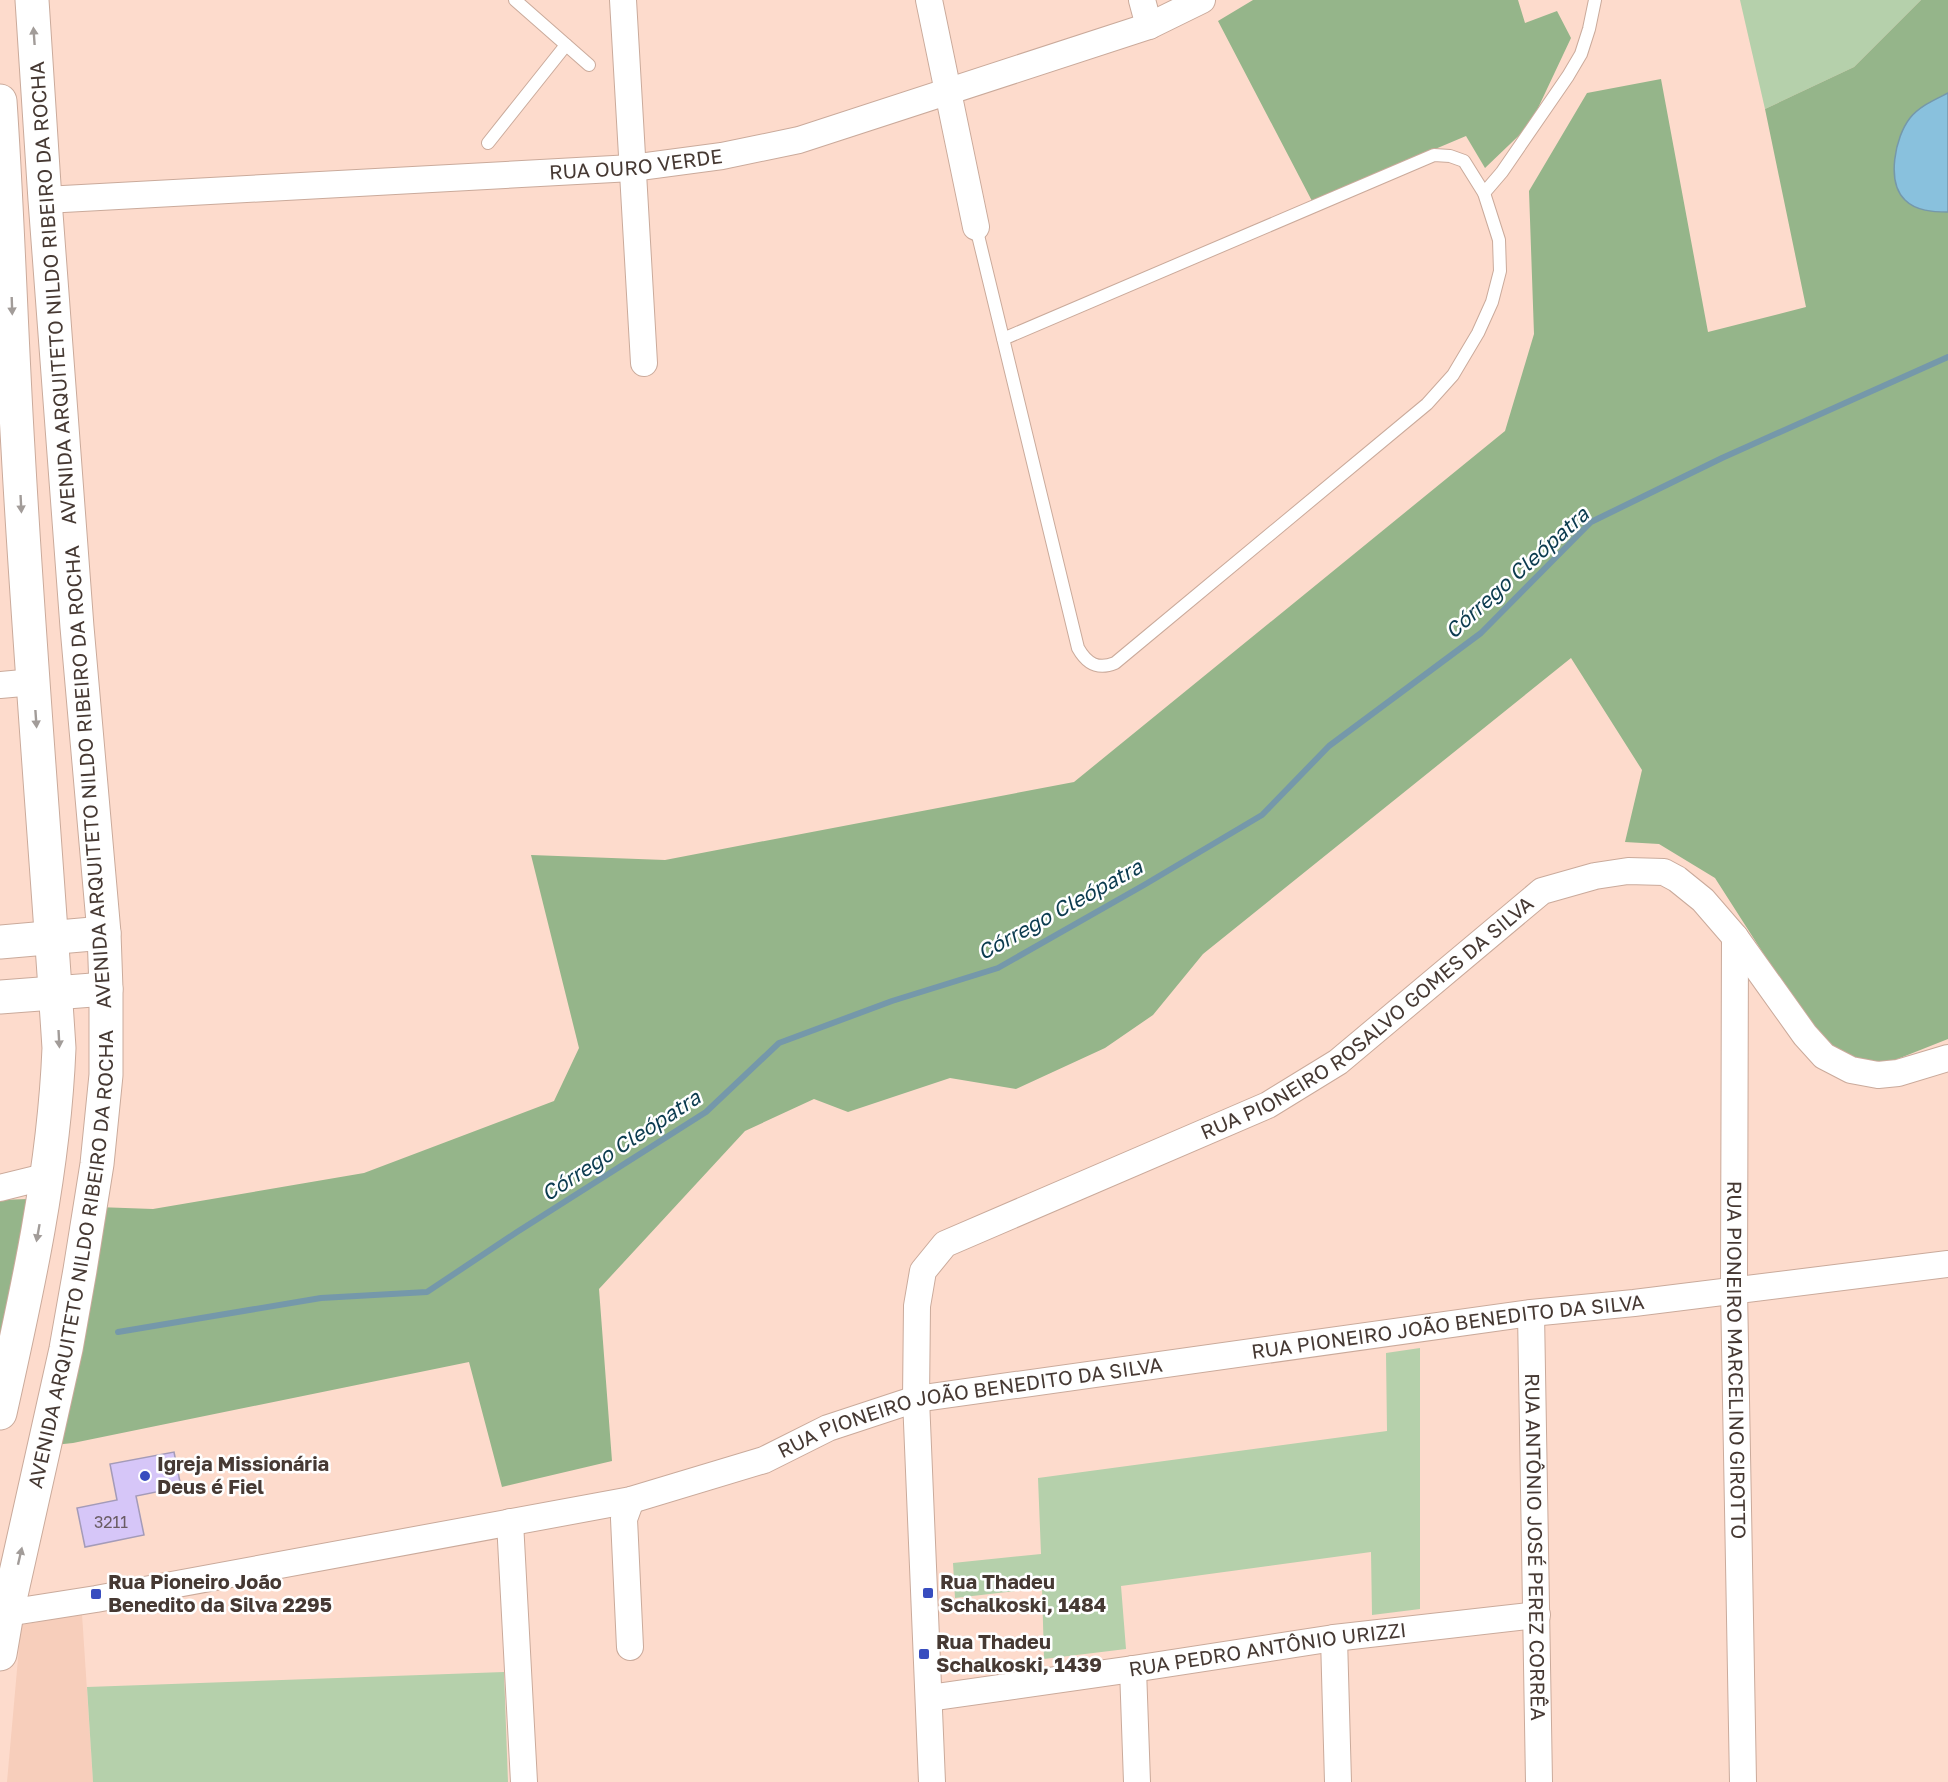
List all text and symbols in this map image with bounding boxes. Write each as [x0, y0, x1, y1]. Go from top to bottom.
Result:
one-way arrow [30, 27, 39, 46]
street label: AVENIDA ARQUITETO NILDO RIBEIRO DA ROCHA [24, 61, 80, 526]
street label: RUA OURO VERDE [549, 143, 724, 183]
one-way arrow [7, 296, 16, 315]
one-way arrow [17, 494, 26, 513]
water label: Córrego Cleópatra [1439, 500, 1594, 644]
street label: AVENIDA ARQUITETO NILDO RIBEIRO DA ROCHA [59, 545, 115, 1010]
one-way arrow [31, 710, 41, 729]
water label: Córrego Cleópatra [973, 853, 1147, 965]
street label: RUA PIONEIRO ROSALVO GOMES DA SILVA [1197, 891, 1538, 1144]
street label: AVENIDA ARQUITETO NILDO RIBEIRO DA ROCHA [22, 1030, 117, 1490]
one-way arrow [54, 1030, 63, 1049]
water label: Córrego Cleópatra [536, 1083, 706, 1206]
street label: RUA PIONEIRO MARCELINO GIROTTO [1723, 1181, 1752, 1539]
one-way arrow [33, 1224, 42, 1243]
street label: RUA PIONEIRO JOÃO BENEDITO DA SILVA [1250, 1289, 1646, 1363]
street label: RUA PIONEIRO JOÃO BENEDITO DA SILVA [773, 1352, 1164, 1462]
street label: RUA ANTÔNIO JOSÉ PEREZ CORRÊA [1521, 1373, 1551, 1721]
place label: Igreja Missionária Deus é Fiel [157, 1451, 329, 1498]
marker: Igreja Missionária Deus é Fiel [138, 1469, 152, 1483]
house number: 3211 [94, 1512, 128, 1532]
one-way arrow [16, 1546, 25, 1565]
place label: Rua Pioneiro João Benedito da Silva 2295 [108, 1569, 332, 1616]
place label: Rua Thadeu Schalkoski, 1484 [940, 1569, 1106, 1616]
marker: Rua Thadeu Schalkoski, 1484 [921, 1586, 935, 1600]
marker: Rua Pioneiro João Benedito da Silva 2295 [89, 1587, 103, 1601]
street label: RUA PEDRO ANTÔNIO URIZZI [1127, 1617, 1407, 1681]
place label: Rua Thadeu Schalkoski, 1439 [936, 1629, 1102, 1676]
marker: Rua Thadeu Schalkoski, 1439 [917, 1647, 931, 1661]

